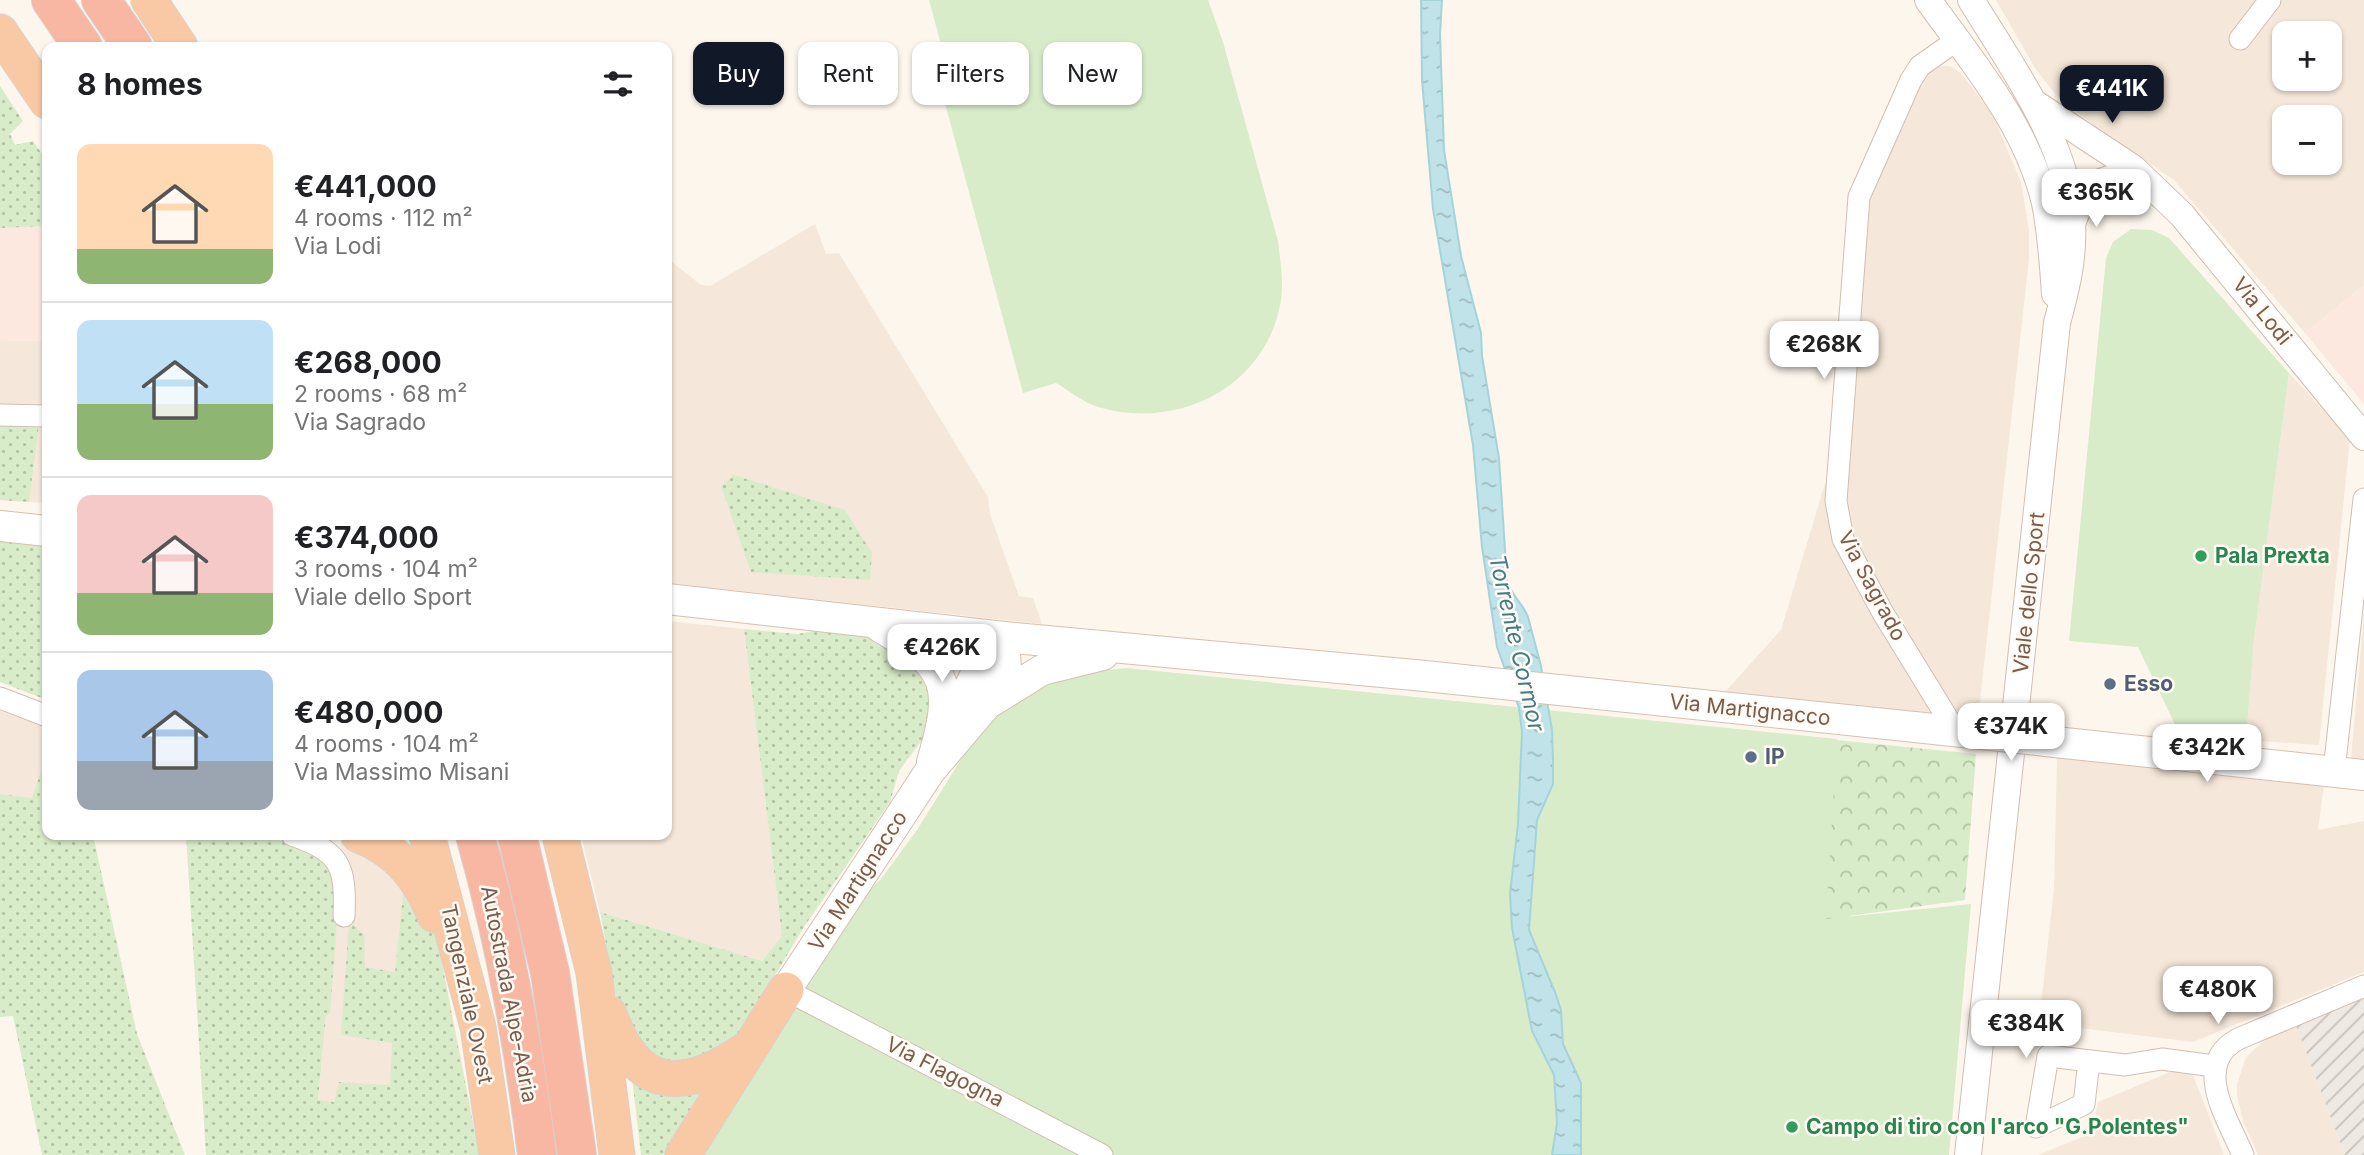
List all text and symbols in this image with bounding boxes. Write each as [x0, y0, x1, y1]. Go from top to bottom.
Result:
map controls [2272, 21, 2342, 175]
button: + [2272, 21, 2342, 91]
chip: Buy [693, 42, 784, 105]
chip: Rent [798, 42, 898, 105]
chip: Filters [912, 42, 1029, 105]
chip: New [1043, 42, 1142, 105]
icon: filters [599, 65, 637, 103]
text: 8 homes [77, 66, 203, 102]
pin: €441K [2063, 66, 2161, 125]
text: €441K [2076, 74, 2148, 102]
button: − [2272, 105, 2342, 175]
text: €441,000 [294, 168, 437, 204]
pin: €365K [2047, 170, 2145, 229]
icon: home [133, 172, 217, 256]
text: €365K [2058, 178, 2134, 206]
text: 4 rooms · 112 m² [294, 204, 473, 232]
text: Via Lodi [294, 232, 381, 260]
street label: Via Lodi [2228, 272, 2297, 350]
pin: €268K [1775, 322, 1873, 381]
text: €268K [1786, 330, 1862, 358]
text: €268,000 [294, 344, 442, 380]
icon: home [133, 348, 217, 432]
text: 2 rooms · 68 m² [294, 380, 467, 408]
text: Via Sagrado [294, 408, 426, 436]
street label: Viale dello Sport [2008, 511, 2049, 675]
text: €374,000 [294, 519, 439, 555]
icon: home [133, 523, 217, 607]
street label: Via Sagrado [1833, 527, 1912, 645]
place label: Pala Prexta [2215, 543, 2330, 568]
marker: Pala Prexta [2193, 548, 2209, 564]
water label: Torrente Cormor [1483, 552, 1551, 735]
text: 3 rooms · 104 m² [294, 555, 478, 583]
text: Viale dello Sport [294, 583, 472, 611]
pin: €426K [893, 624, 991, 684]
text: €426K [903, 633, 981, 661]
place label: Esso [2124, 671, 2173, 696]
marker: Esso [2102, 676, 2118, 692]
street label: Via Martignacco [1668, 689, 1832, 730]
text: €480,000 [294, 694, 444, 730]
icon: home [133, 698, 217, 782]
pin: €374K [1962, 704, 2060, 763]
text: €374K [1974, 712, 2048, 740]
pin: €342K [2158, 724, 2256, 784]
text: 4 rooms · 104 m² [294, 730, 479, 758]
text: €342K [2168, 733, 2246, 761]
place label: IP [1765, 744, 1785, 769]
marker: IP [1743, 749, 1759, 765]
text: Via Massimo Misani [294, 758, 509, 786]
street label: Via Martignacco [803, 806, 912, 955]
street label: Autostrada Alpe-Adria [476, 883, 543, 1104]
street label: Tangenziale Ovest [436, 902, 499, 1086]
pin: €480K [2169, 967, 2267, 1026]
text: €480K [2179, 975, 2257, 1003]
pin: €384K [1977, 1000, 2075, 1060]
text: €384K [1987, 1009, 2065, 1037]
street label: Via Flagogna [882, 1031, 1008, 1112]
place label: Campo di tiro con l'arco "G.Polentes" [1806, 1114, 2189, 1139]
marker: Campo di tiro con l'arco "G.Polentes" [1784, 1119, 1800, 1135]

